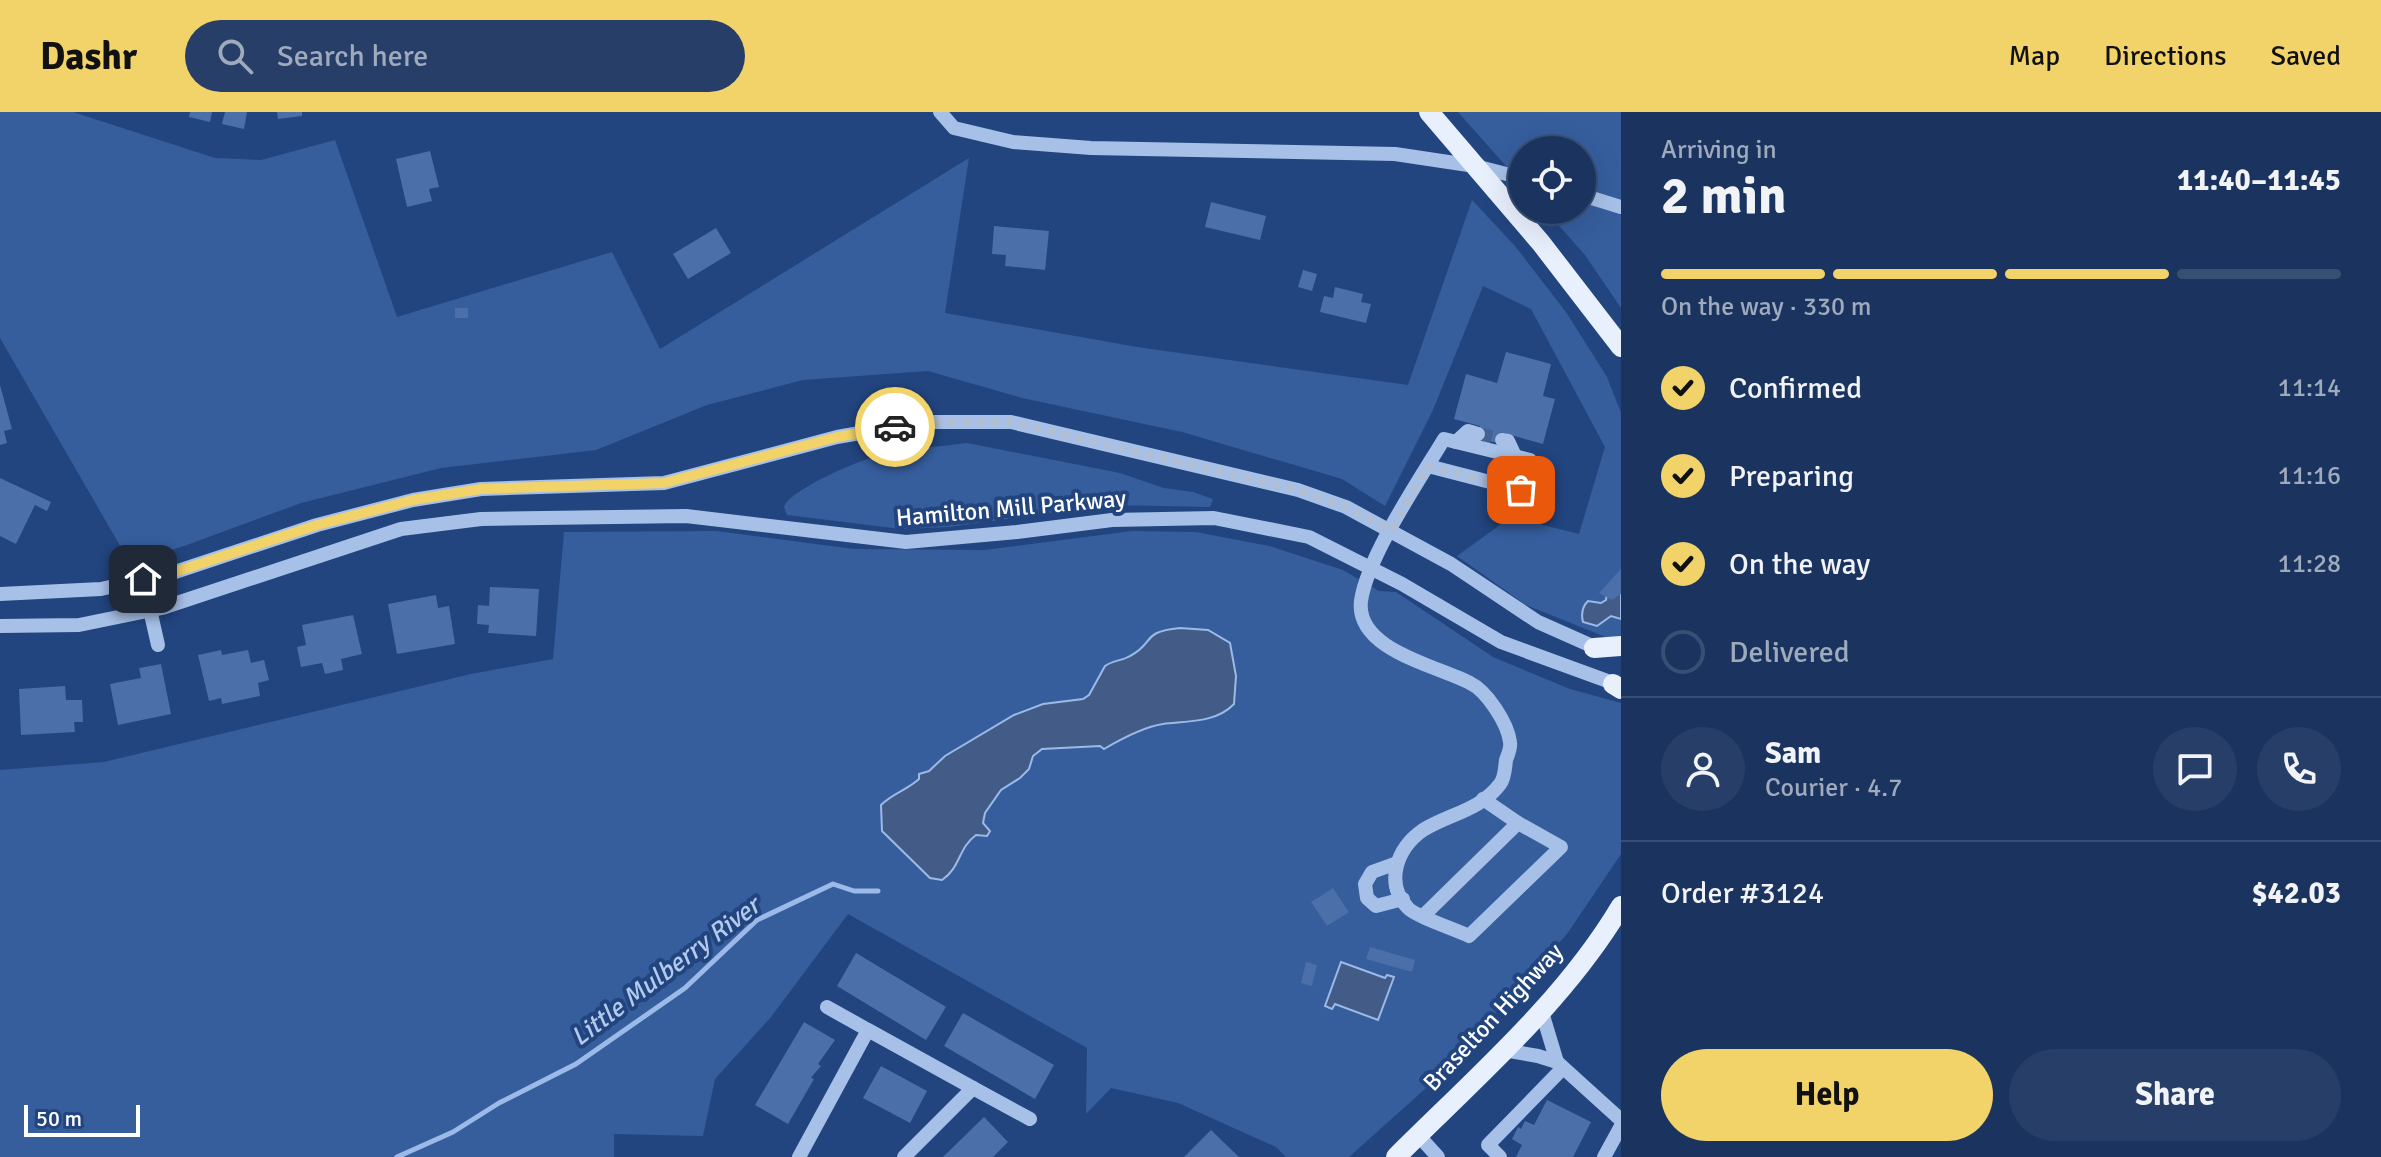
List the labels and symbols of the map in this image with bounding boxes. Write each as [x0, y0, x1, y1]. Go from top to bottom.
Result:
courier [855, 387, 935, 467]
pin [1487, 456, 1555, 524]
street label: Hamilton Mill Parkway [895, 483, 1127, 533]
pin [109, 545, 177, 613]
water label: Little Mulberry River [565, 888, 769, 1053]
street label: Braselton Highway [1417, 937, 1569, 1097]
scale bar [24, 1101, 140, 1137]

